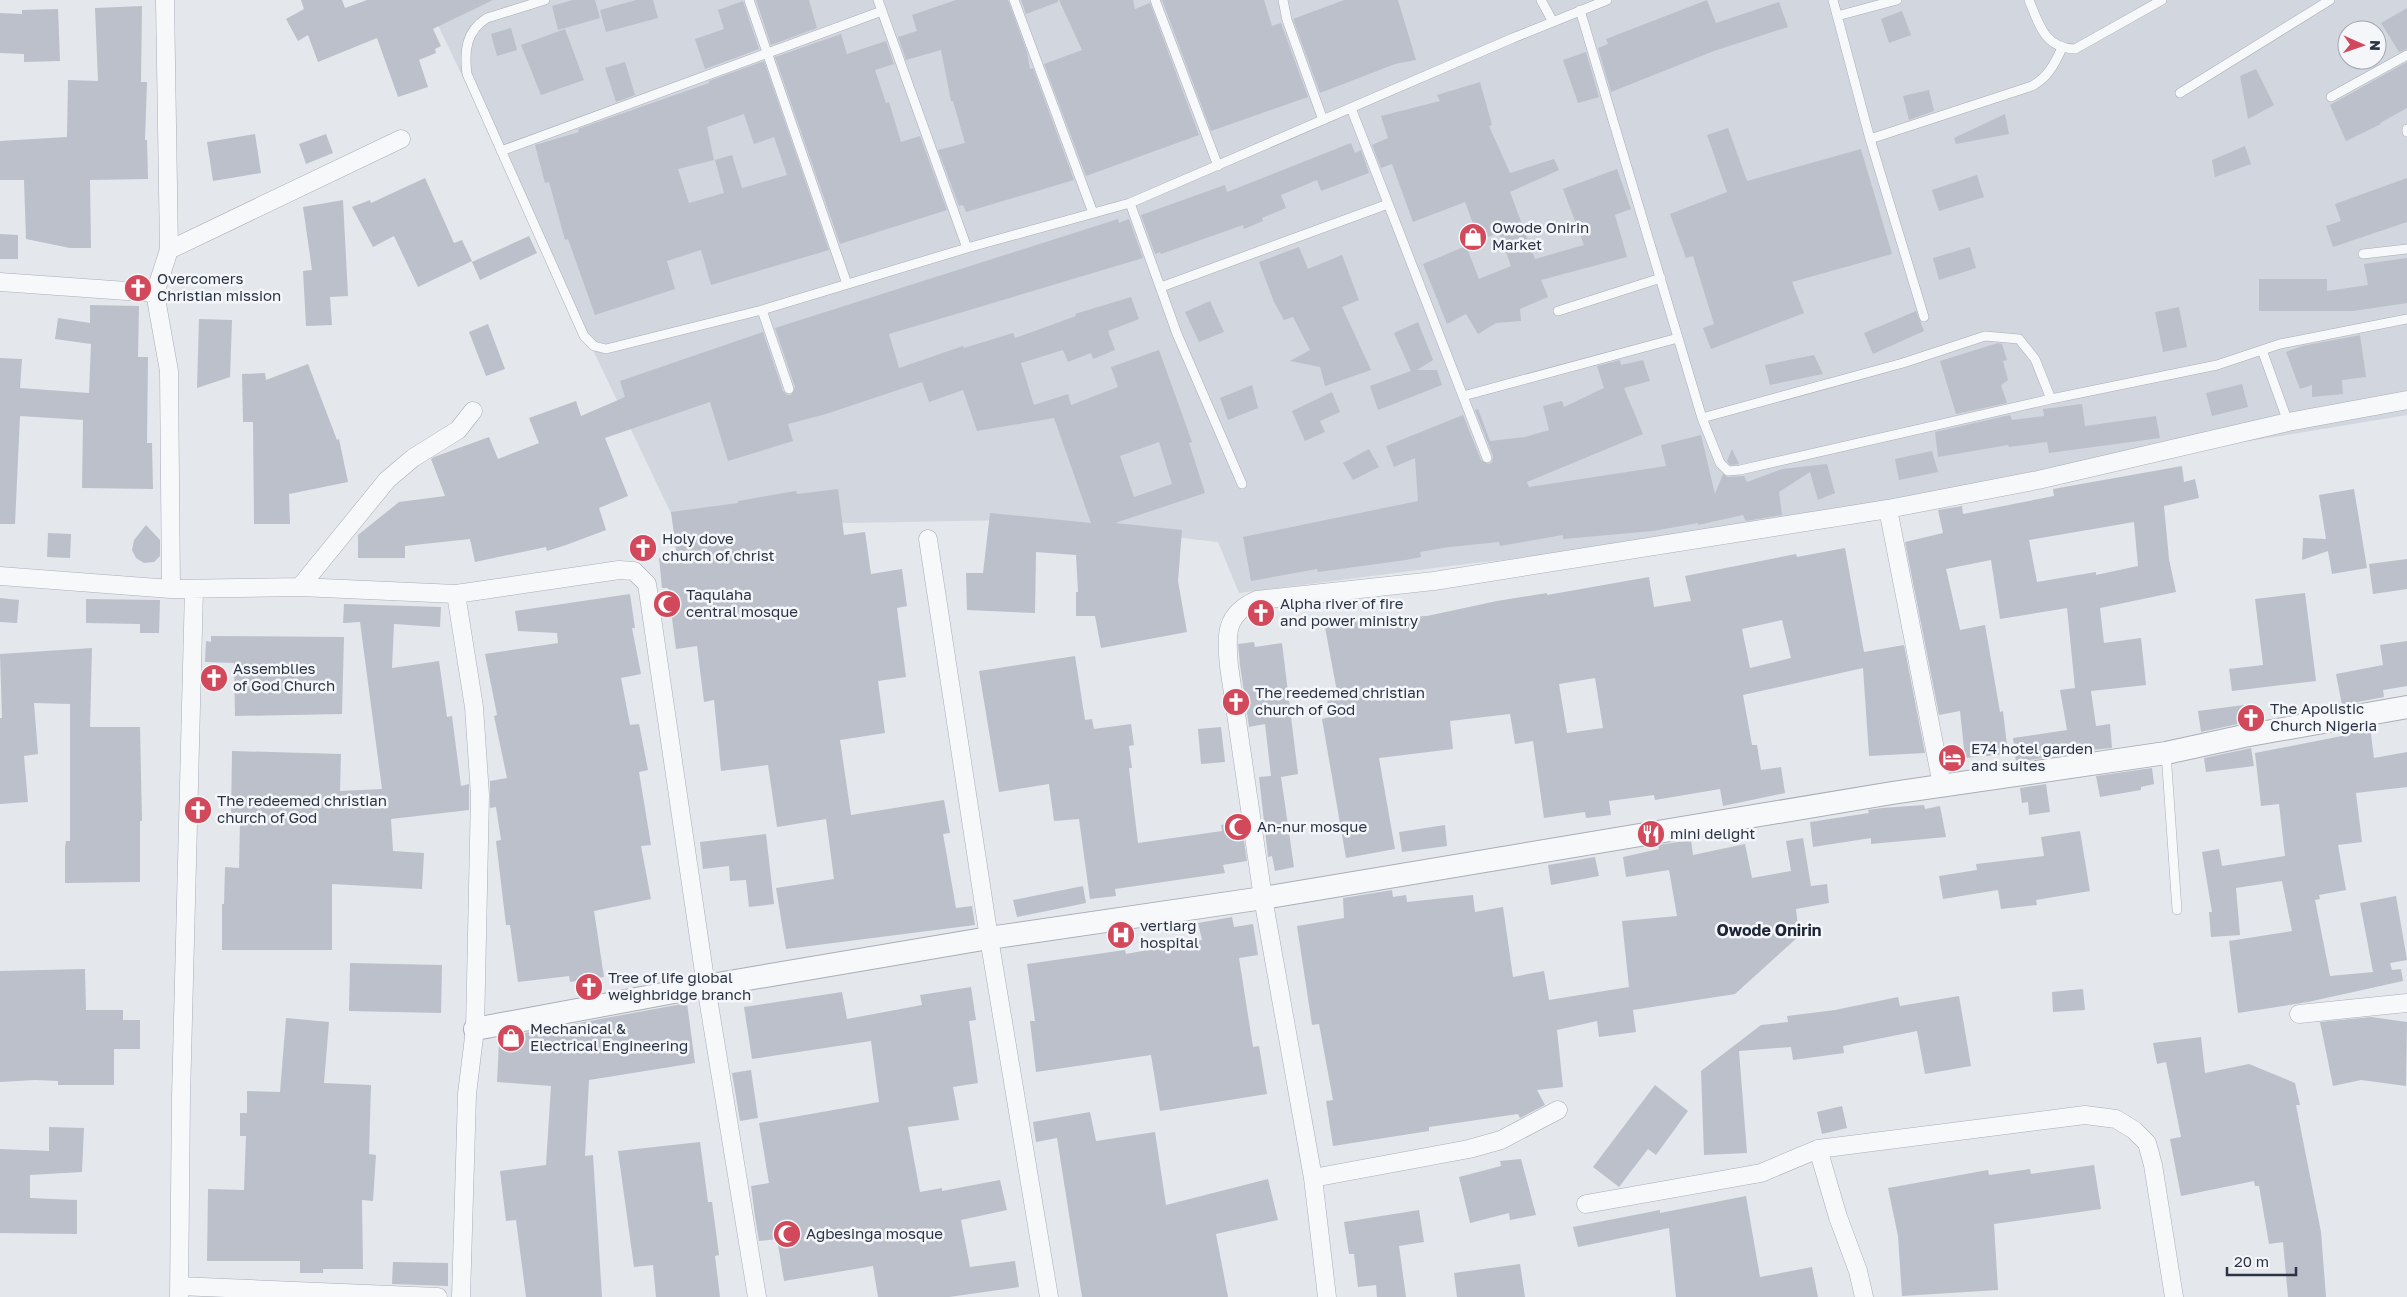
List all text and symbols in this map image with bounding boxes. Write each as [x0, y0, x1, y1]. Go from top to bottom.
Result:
north arrow [2337, 20, 2387, 70]
text: N [2367, 40, 2384, 51]
place label: Owode Onirin Market [1492, 218, 1589, 253]
shop icon: Owode Onirin Market [1458, 222, 1488, 252]
place label: Overcomers Christian mission [157, 269, 281, 304]
church icon: Overcomers Christian mission [123, 273, 153, 303]
place label: Holy dove church of christ [662, 529, 775, 564]
church icon: Holy dove church of christ [628, 533, 658, 563]
place label: Taqulaha central mosque [686, 585, 798, 620]
mosque icon: Taqulaha central mosque [652, 589, 682, 619]
place label: Alpha river of fire and power ministry [1280, 594, 1419, 629]
church icon: Alpha river of fire and power ministry [1246, 598, 1276, 628]
place label: Assemblies of God Church [233, 659, 335, 694]
church icon: Assemblies of God Church [199, 663, 229, 693]
place label: The reedemed christian church of God [1255, 683, 1425, 718]
church icon: The reedemed christian church of God [1221, 687, 1251, 717]
place label: The Apolistic Church Nigeria [2270, 699, 2377, 734]
church icon: The Apolistic Church Nigeria [2236, 703, 2266, 733]
place label: E74 hotel garden and suites [1971, 739, 2093, 774]
hotel icon: E74 hotel garden and suites [1937, 743, 1967, 773]
place label: The redeemed christian church of God [217, 791, 387, 826]
church icon: The redeemed christian church of God [183, 795, 213, 825]
mosque icon: An-nur mosque [1223, 812, 1253, 842]
place label: An-nur mosque [1257, 817, 1367, 835]
restaurant icon: mini delight [1636, 819, 1666, 849]
place label: mini delight [1670, 824, 1755, 842]
place label: vertiarg hospital [1140, 916, 1199, 951]
hospital icon: vertiarg hospital [1106, 920, 1136, 950]
district label: Owode Onirin [1716, 920, 1822, 940]
place label: Tree of life global weighbridge branch [608, 968, 751, 1003]
church icon: Tree of life global weighbridge branch [574, 972, 604, 1002]
place label: Mechanical & Electrical Engineering [530, 1019, 688, 1054]
shop icon: Mechanical & Electrical Engineering [496, 1023, 526, 1053]
mosque icon: Agbesinga mosque [772, 1219, 802, 1249]
place label: Agbesinga mosque [806, 1224, 943, 1242]
scale bar [2227, 1244, 2296, 1276]
text: 20 m [2234, 1252, 2269, 1270]

